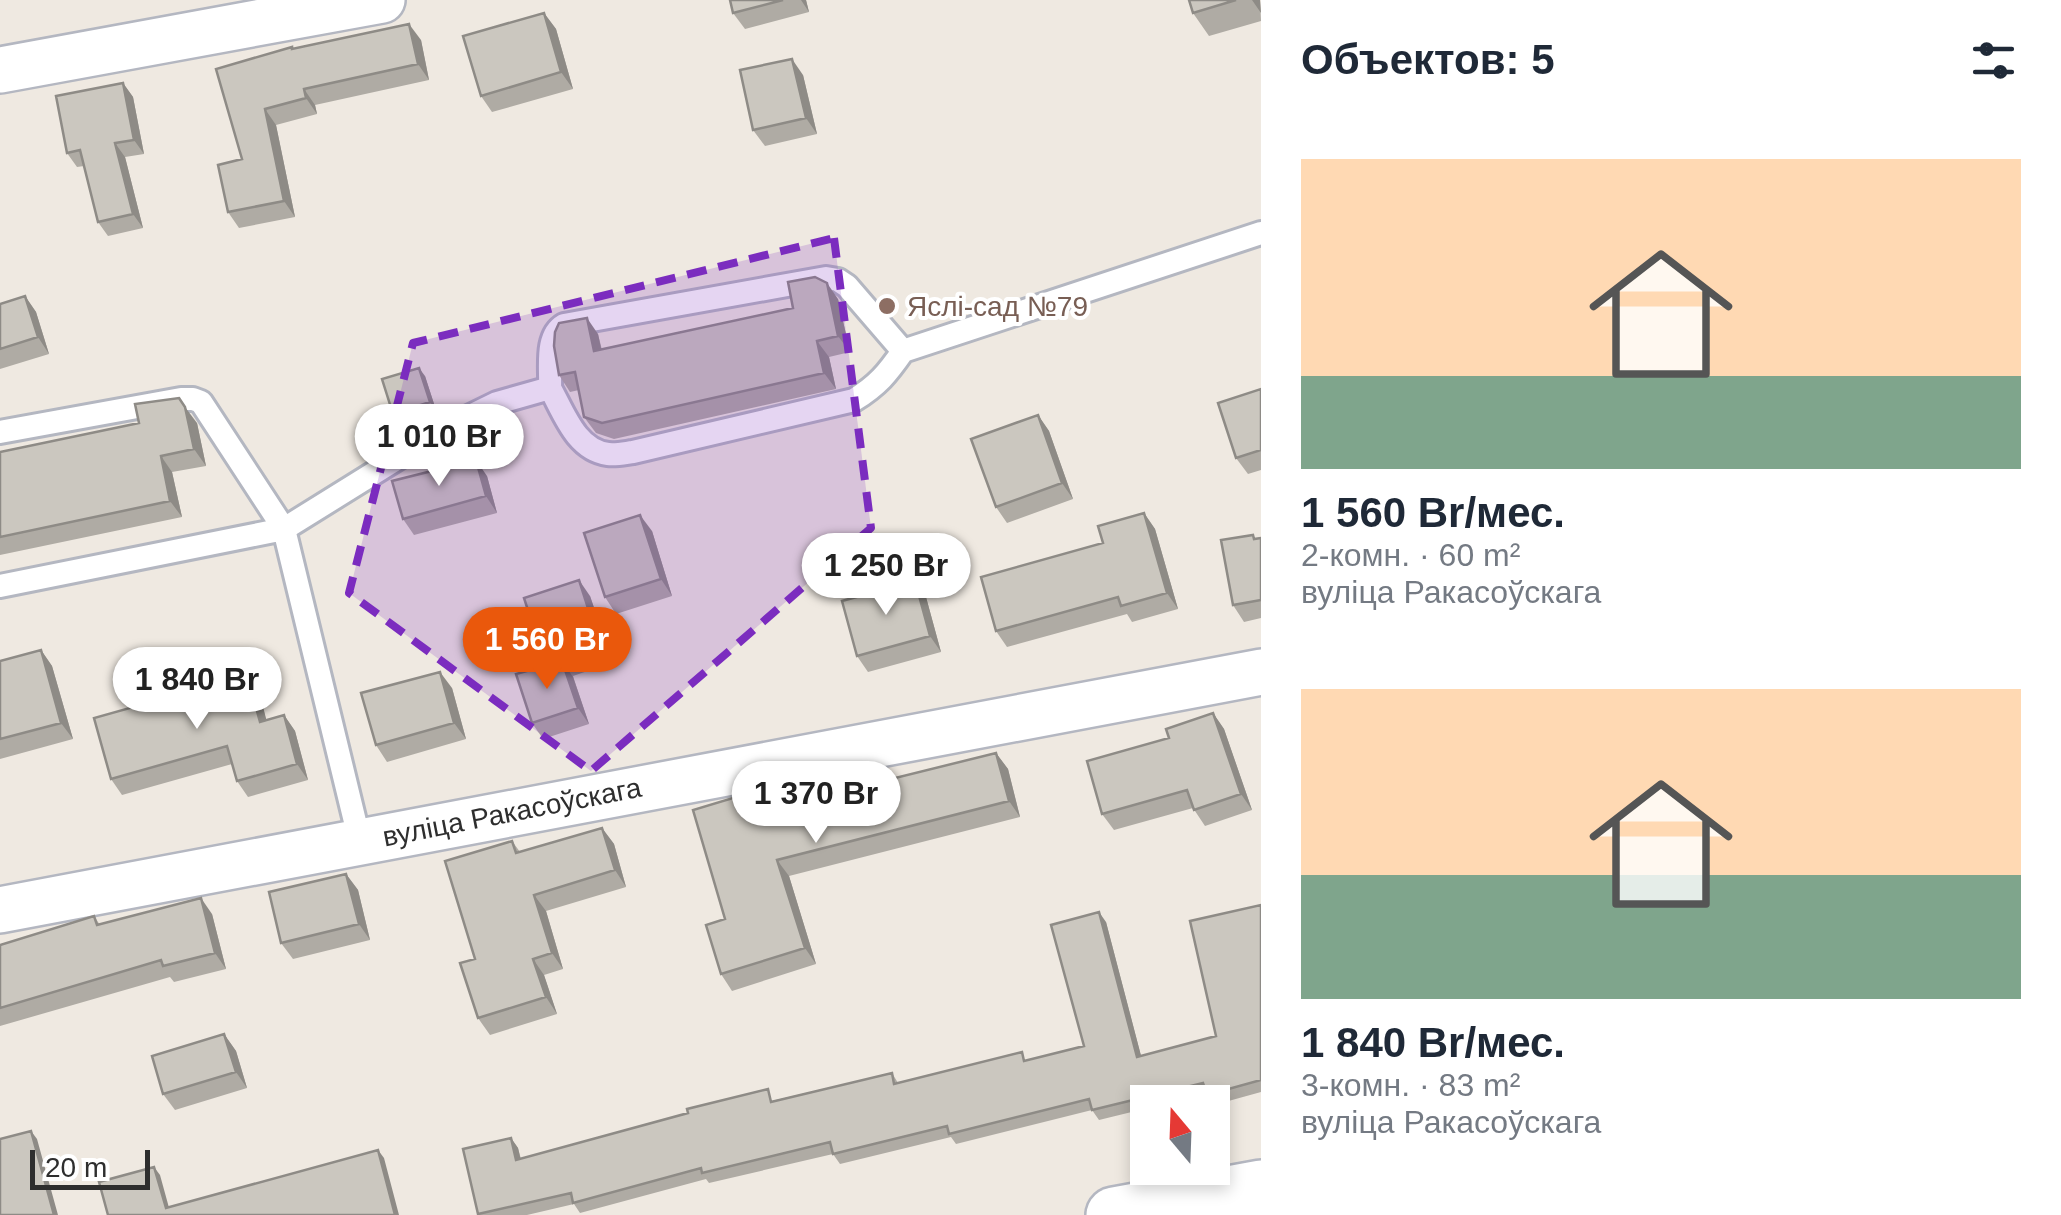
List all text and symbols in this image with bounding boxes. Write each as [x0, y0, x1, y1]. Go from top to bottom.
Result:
icon: filters [1966, 33, 2021, 88]
text: Объектов: 5 [1301, 36, 1555, 83]
icon: home [1571, 224, 1751, 404]
place label: Яслі-сад №79 [907, 291, 1088, 322]
marker: Яслі-сад №79 [876, 295, 898, 317]
pin: 1 010 Br [336, 404, 542, 489]
text: 1 010 Br [377, 418, 501, 454]
text: 1 560 Br/мес. [1301, 489, 1565, 536]
pin: 1 250 Br [783, 533, 989, 618]
text: 2-комн. · 60 m² [1301, 537, 1520, 573]
text: 1 250 Br [824, 547, 948, 583]
text: вуліца Ракасоўскага [1301, 574, 1601, 610]
pin: 1 560 Br [444, 607, 650, 692]
text: 1 560 Br [485, 621, 609, 657]
pin: 1 840 Br [94, 647, 300, 732]
text: 1 840 Br [135, 661, 259, 697]
icon: home [1571, 754, 1751, 934]
pin: 1 370 Br [713, 761, 919, 846]
street label: вуліца Ракасоўскага [380, 772, 644, 852]
text: 1 370 Br [754, 775, 878, 811]
text: 1 840 Br/мес. [1301, 1019, 1565, 1066]
text: 3-комн. · 83 m² [1301, 1067, 1520, 1103]
north arrow [1130, 1085, 1230, 1185]
map controls [1130, 1085, 1230, 1185]
text: вуліца Ракасоўскага [1301, 1104, 1601, 1140]
scale bar [30, 1145, 150, 1190]
text: 20 m [45, 1152, 107, 1183]

